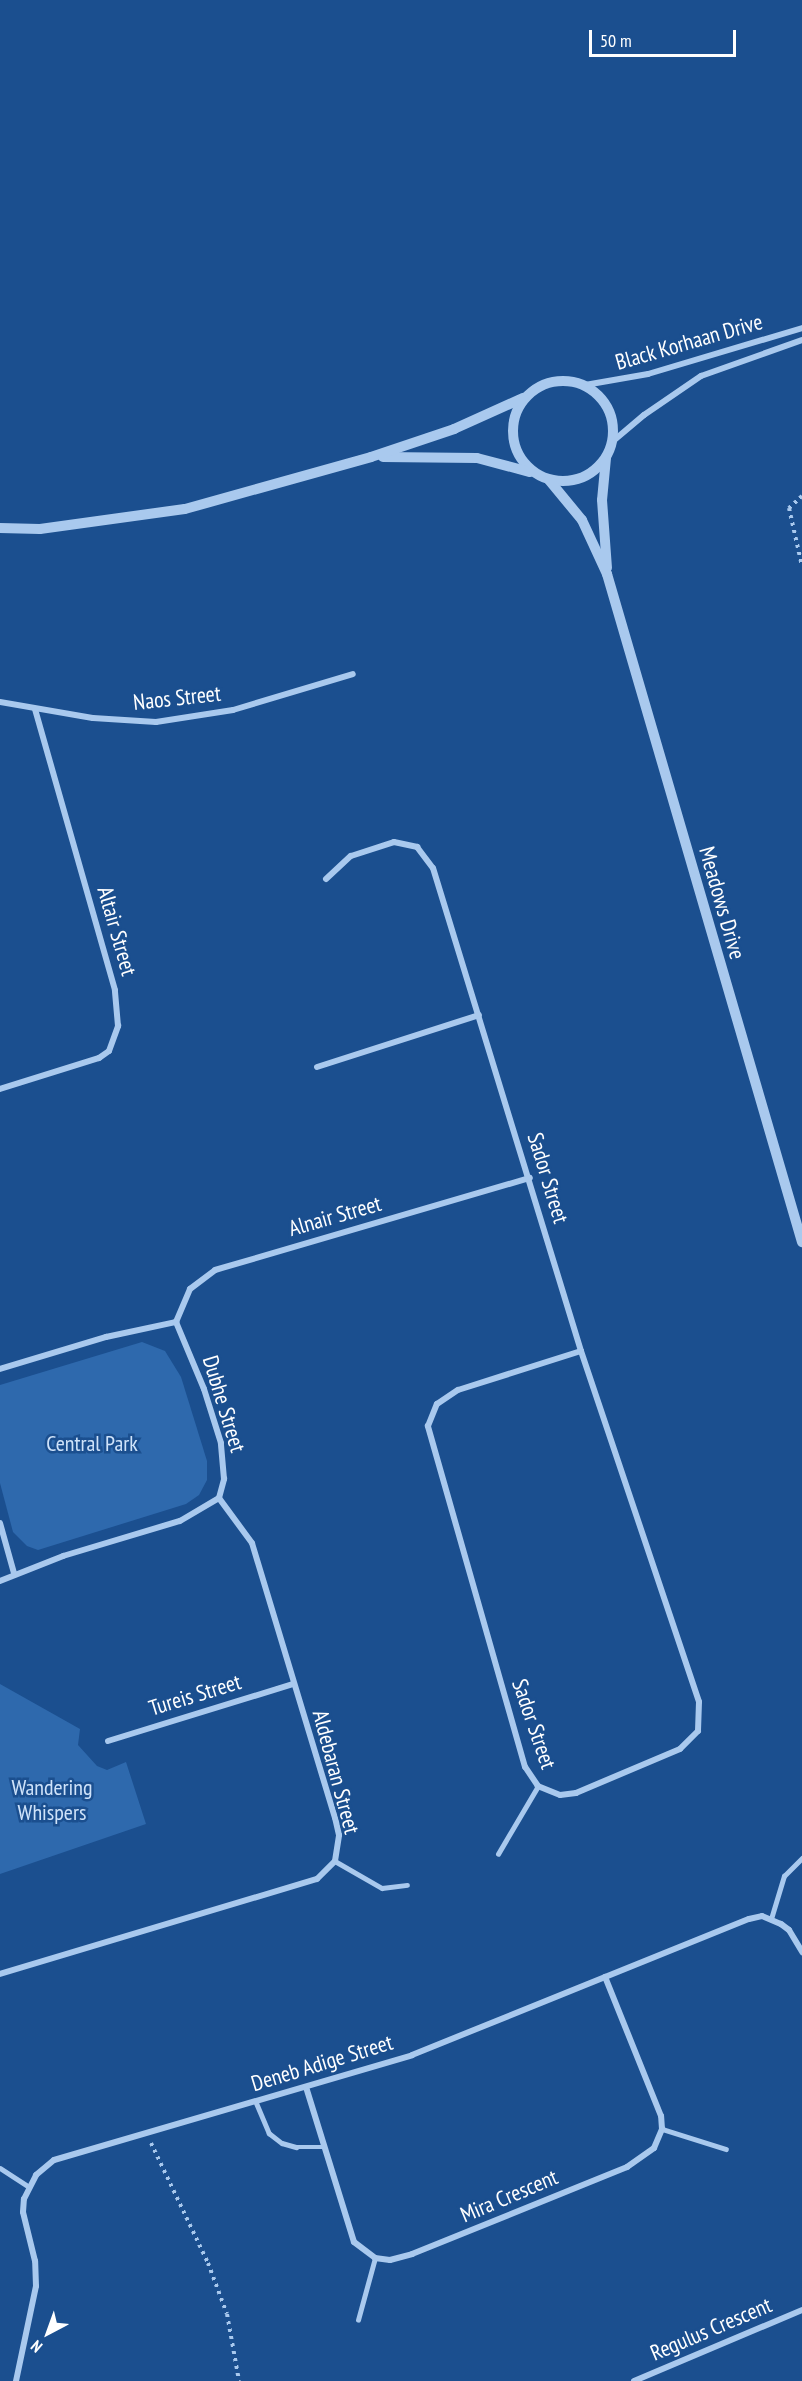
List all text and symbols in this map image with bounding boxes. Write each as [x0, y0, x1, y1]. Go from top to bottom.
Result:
scale bar [592, 18, 739, 56]
text: 50 m [600, 29, 632, 52]
street label: Black Korhaan Drive [612, 308, 766, 376]
street label: Naos Street [132, 680, 222, 716]
street label: Meadows Drive [693, 844, 751, 962]
street label: Altair Street [92, 883, 142, 979]
street label: Sador Street [522, 1129, 574, 1227]
street label: Alnair Street [286, 1190, 384, 1242]
street label: Dubhe Street [197, 1353, 251, 1455]
park label: Central Park [46, 1431, 138, 1457]
street label: Tureis Street [146, 1668, 244, 1722]
street label: Sador Street [506, 1676, 562, 1772]
street label: Aldebaran Street [307, 1707, 365, 1837]
park label: Wandering Whispers [11, 1774, 93, 1826]
street label: Deneb Adige Street [248, 2029, 396, 2097]
street label: Mira Crescent [456, 2164, 562, 2228]
street label: Regulus Crescent [646, 2292, 776, 2366]
north arrow [18, 2303, 78, 2363]
text: N [26, 2336, 46, 2357]

